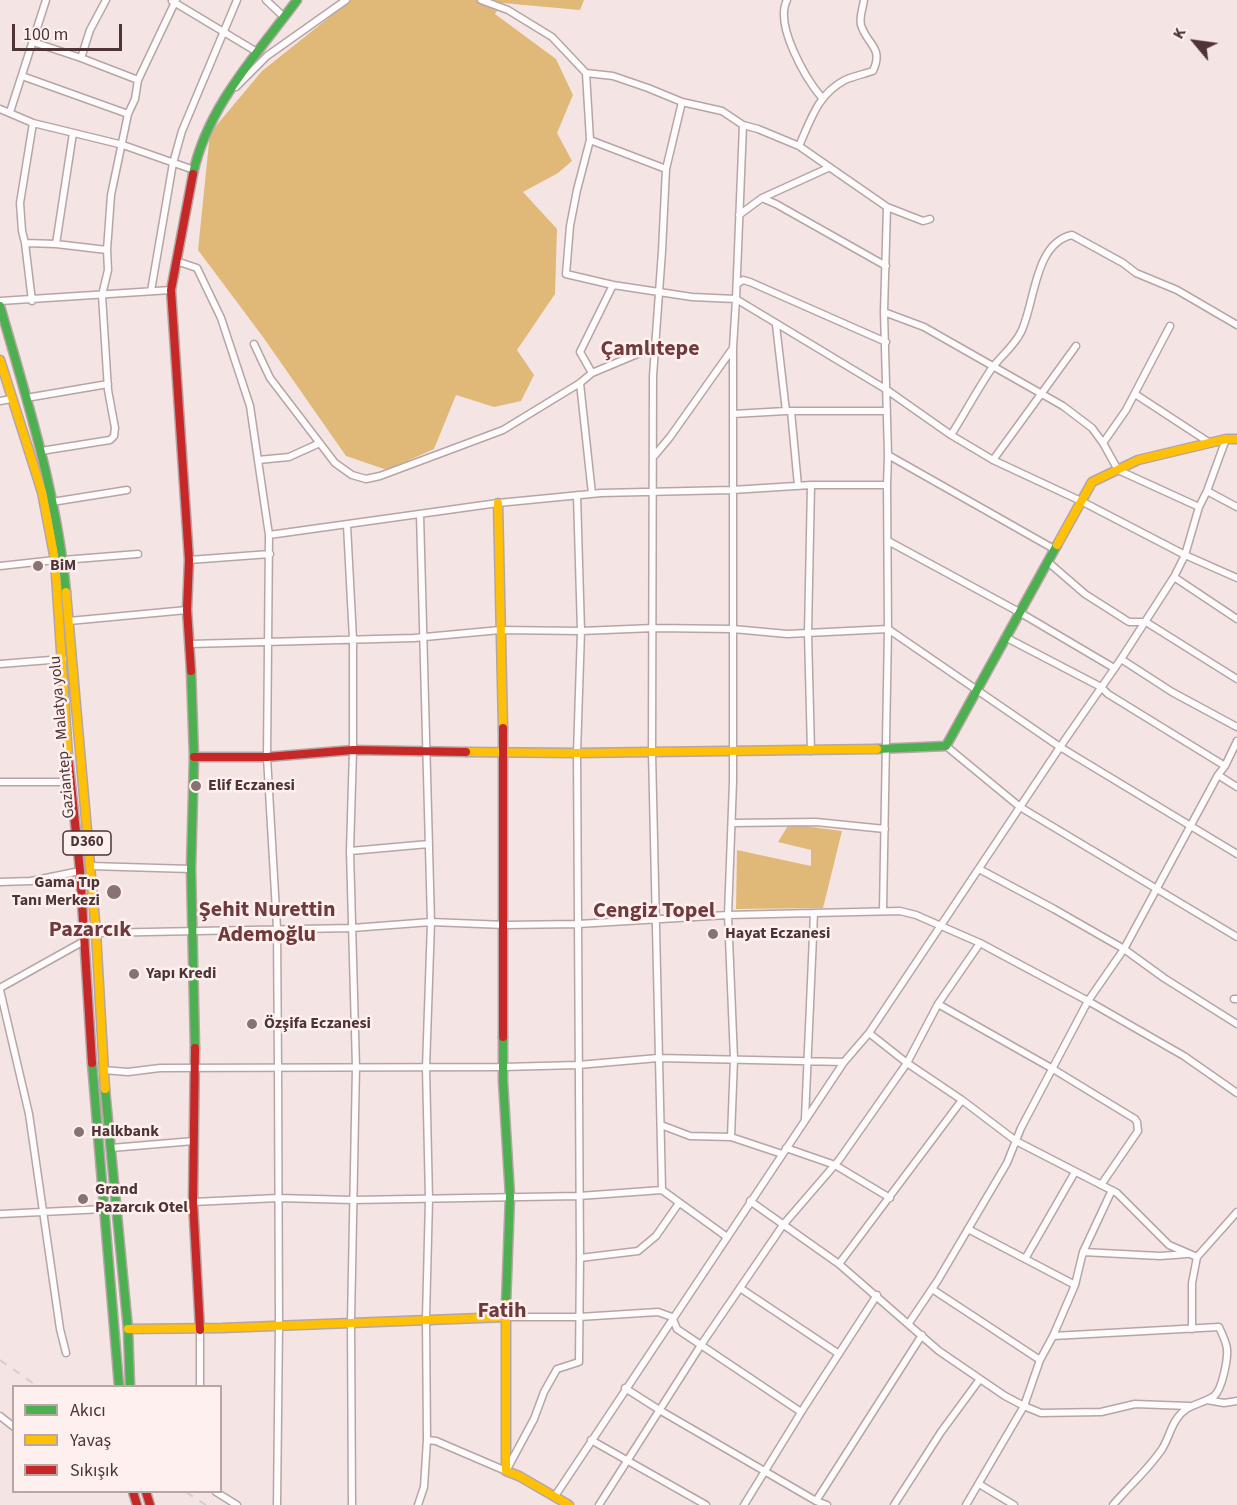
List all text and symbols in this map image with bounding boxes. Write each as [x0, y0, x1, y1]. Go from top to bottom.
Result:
scale bar [15, 12, 124, 50]
north arrow [1165, 12, 1225, 72]
text: 100 m [23, 22, 68, 47]
text: K [1167, 24, 1191, 43]
district label: Çamlıtepe [600, 337, 700, 363]
place label: BiM [50, 556, 76, 576]
marker: BiM [31, 559, 45, 573]
street label: Gaziantep - Malatya yolu [46, 655, 80, 819]
place label: Elif Eczanesi [208, 776, 295, 796]
marker: Elif Eczanesi [189, 779, 203, 793]
road number: D360 [63, 831, 111, 855]
place label: Gama Tıp Tanı Merkezi [12, 873, 100, 911]
marker: Gama Tıp Tanı Merkezi [105, 883, 123, 901]
district label: Şehit Nurettin Ademoğlu [199, 898, 335, 950]
district label: Cengiz Topel [593, 899, 715, 925]
district label: Pazarcık [49, 918, 131, 944]
place label: Hayat Eczanesi [725, 924, 830, 944]
marker: Hayat Eczanesi [706, 927, 720, 941]
place label: Yapı Kredi [146, 964, 216, 984]
marker: Yapı Kredi [127, 967, 141, 981]
place label: Özşifa Eczanesi [264, 1014, 371, 1034]
marker: Özşifa Eczanesi [245, 1017, 259, 1031]
place label: Halkbank [91, 1122, 159, 1142]
marker: Halkbank [72, 1125, 86, 1139]
place label: Grand Pazarcık Otel [95, 1180, 188, 1218]
marker: Grand Pazarcık Otel [76, 1192, 90, 1206]
district label: Fatih [478, 1299, 526, 1325]
legend [12, 1385, 222, 1493]
text: Akıcı [70, 1398, 106, 1423]
text: Yavaş [70, 1428, 111, 1453]
text: Sıkışık [70, 1458, 118, 1483]

